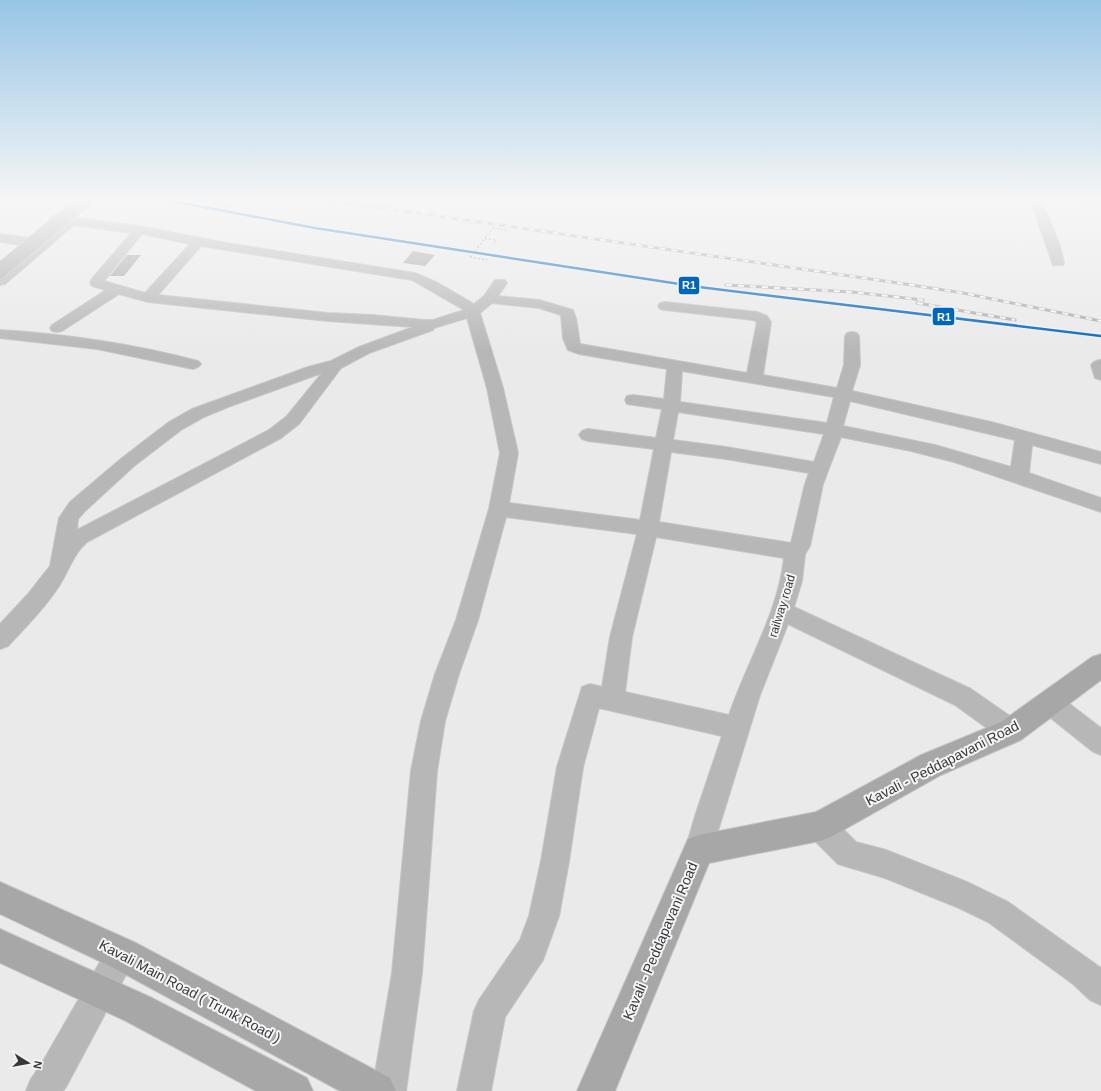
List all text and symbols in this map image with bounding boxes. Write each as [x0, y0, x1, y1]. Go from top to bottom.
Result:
line badge: R1 [678, 276, 700, 295]
text: R1 [682, 279, 696, 291]
line badge: R1 [932, 307, 955, 326]
text: R1 [937, 311, 951, 323]
street label: railway road [766, 573, 798, 639]
street label: Kavali - Peddapavani Road [863, 717, 1021, 809]
street label: Kavali - Peddapavani Road [619, 860, 701, 1022]
street label: Kavali Main Road ( Trunk Road ) [97, 936, 283, 1046]
north arrow [8, 1043, 48, 1083]
text: N [31, 1060, 44, 1070]

